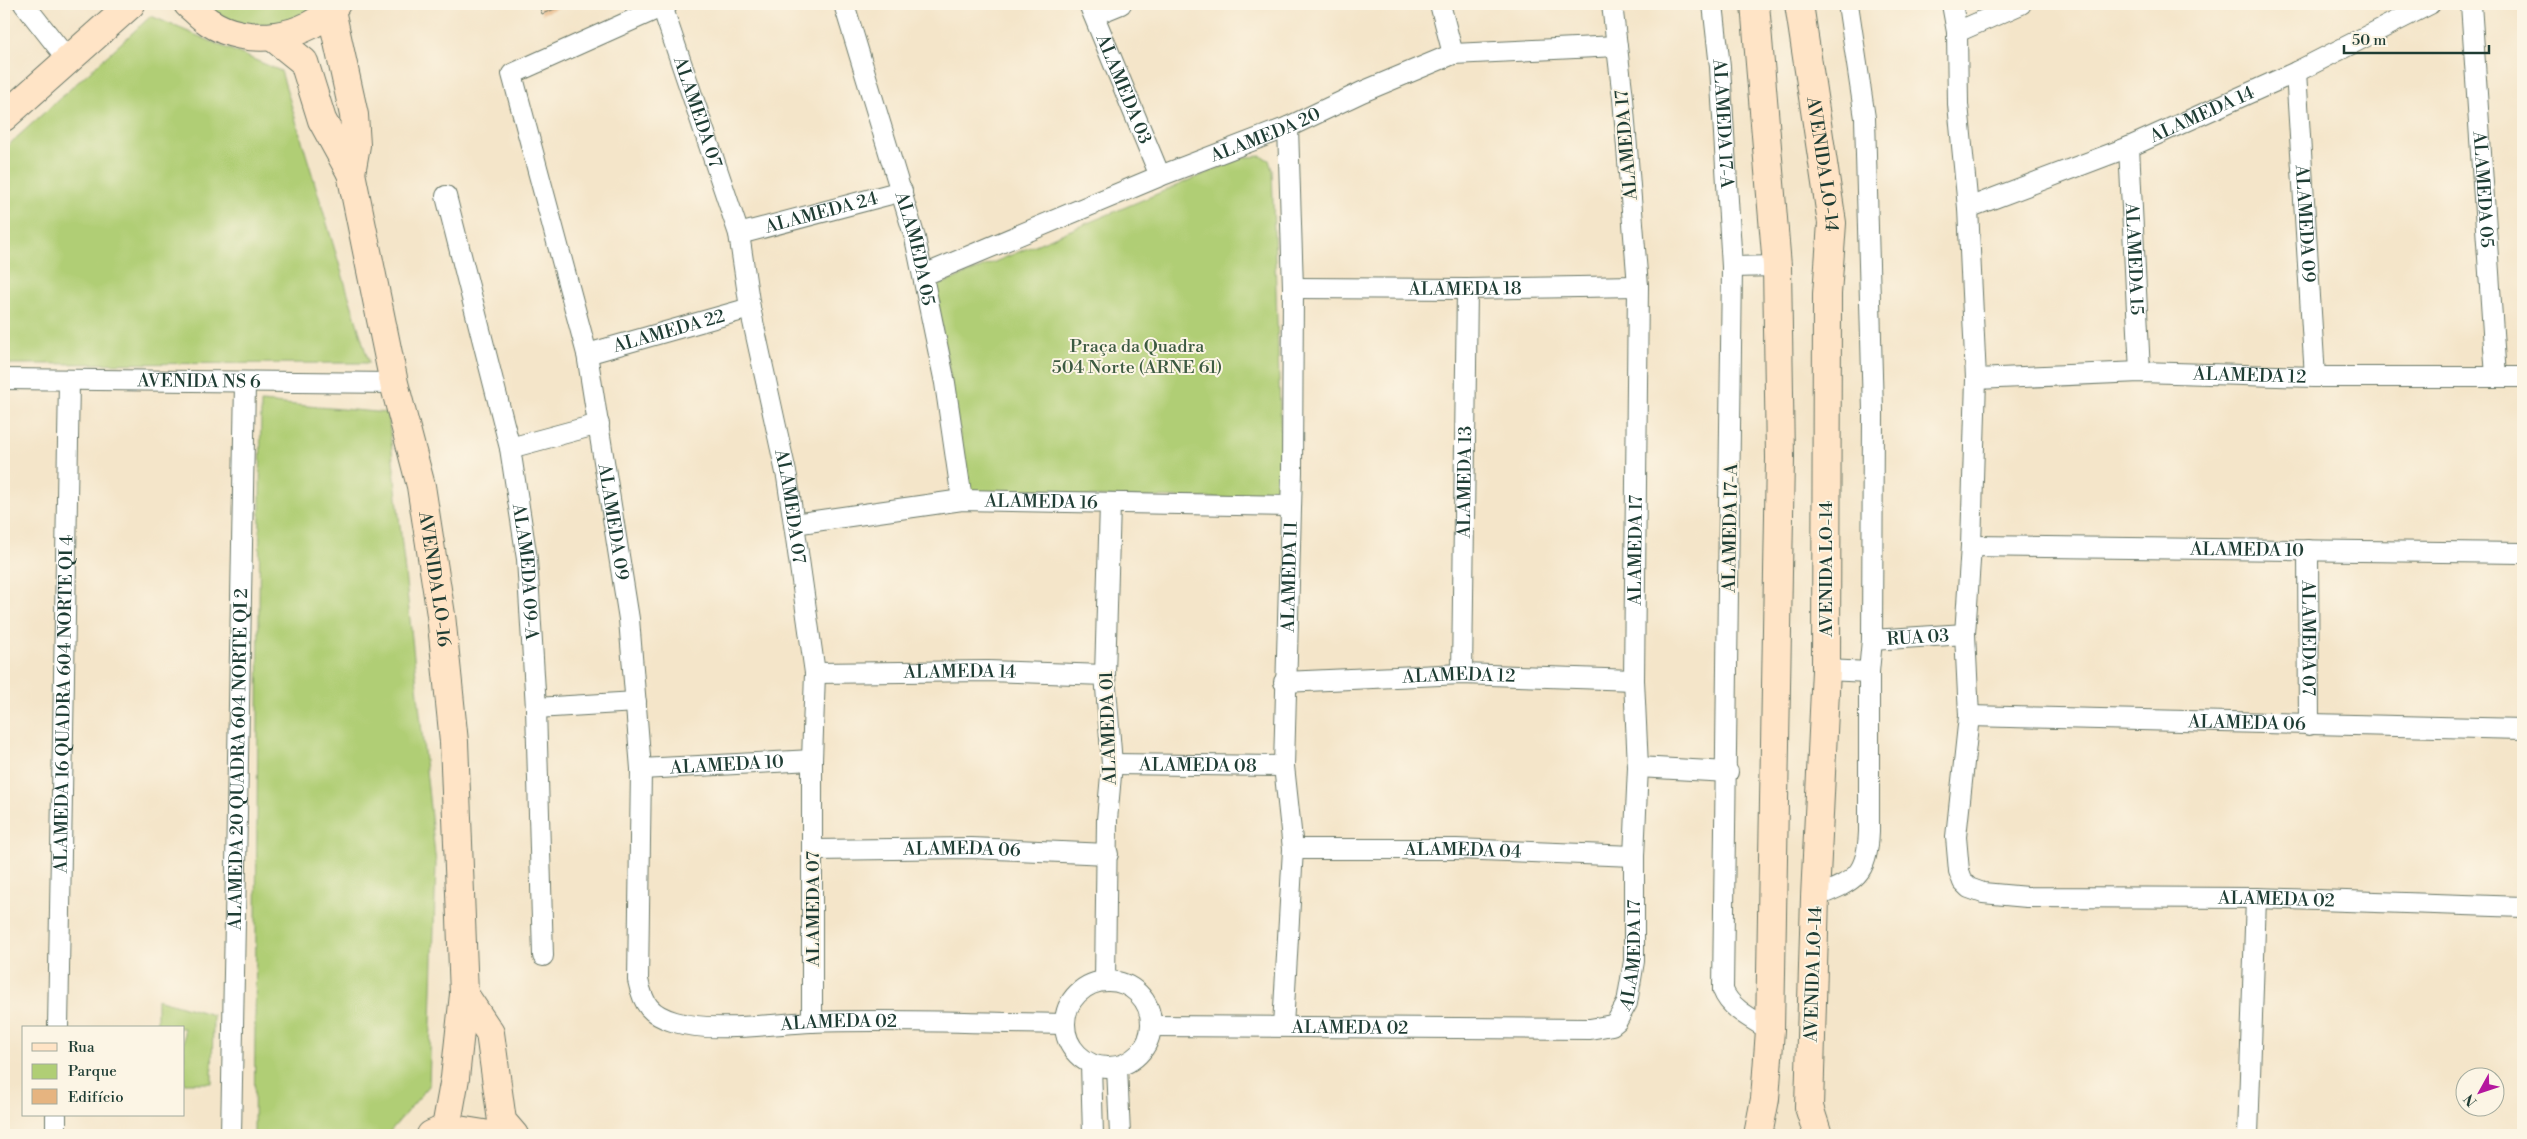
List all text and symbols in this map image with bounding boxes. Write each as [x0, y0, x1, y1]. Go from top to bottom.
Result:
scale bar [2344, 22, 2490, 54]
street label: ALAMEDA 03 [1090, 30, 1157, 148]
text: 50 m [2352, 31, 2386, 50]
street label: ALAMEDA 07 [668, 53, 727, 171]
street label: ALAMEDA 17-A [1707, 57, 1738, 189]
street label: ALAMEDA 14 [2145, 81, 2258, 149]
street label: ALAMEDA 17 [1610, 89, 1643, 202]
street label: AVENIDA LO-14 [1801, 94, 1843, 233]
street label: ALAMEDA 20 [1206, 102, 1324, 168]
street label: ALAMEDA 05 [2467, 130, 2498, 249]
street label: ALAMEDA 09 [2290, 163, 2320, 283]
street label: ALAMEDA 24 [761, 187, 881, 239]
street label: ALAMEDA 05 [889, 188, 940, 308]
street label: ALAMEDA 15 [2120, 201, 2148, 316]
street label: ALAMEDA 18 [1407, 277, 1522, 301]
street label: ALAMEDA 22 [609, 305, 728, 358]
park label: Praça da Quadra 504 Norte (ARNE 61) [1052, 335, 1222, 379]
street label: ALAMEDA 12 [2192, 362, 2307, 389]
street label: AVENIDA NS 6 [136, 369, 261, 394]
street label: ALAMEDA 13 [1453, 426, 1477, 539]
street label: ALAMEDA 07 [769, 446, 810, 565]
street label: ALAMEDA 09 [592, 461, 634, 582]
street label: ALAMEDA 17-A [1718, 462, 1743, 594]
street label: ALAMEDA 16 [984, 489, 1098, 514]
street label: ALAMEDA 17 [1624, 495, 1648, 607]
street label: ALAMEDA 09-A [507, 501, 543, 641]
street label: AVENIDA LO-14 [1815, 501, 1838, 638]
street label: AVENIDA LO-16 [413, 509, 455, 648]
street label: ALAMEDA 11 [1277, 521, 1303, 634]
street label: ALAMEDA 16 QUADRA 604 NORTE QI 4 [50, 534, 78, 874]
street label: ALAMEDA 10 [2189, 538, 2304, 562]
street label: ALAMEDA 07 [2296, 579, 2320, 696]
street label: ALAMEDA 20 QUADRA 604 NORTE QI 2 [224, 588, 253, 931]
street label: RUA 03 [1886, 624, 1950, 651]
street label: ALAMEDA 14 [903, 660, 1017, 684]
street label: ALAMEDA 12 [1401, 663, 1516, 689]
street label: ALAMEDA 01 [1095, 670, 1122, 786]
street label: ALAMEDA 06 [2187, 710, 2306, 736]
street label: ALAMEDA 10 [668, 750, 784, 780]
street label: ALAMEDA 08 [1138, 753, 1257, 778]
street label: ALAMEDA 06 [902, 837, 1021, 862]
street label: ALAMEDA 04 [1403, 838, 1522, 864]
street label: ALAMEDA 07 [802, 851, 825, 968]
street label: ALAMEDA 02 [2217, 887, 2335, 913]
street label: ALAMEDA 17 [1614, 900, 1646, 1016]
street label: AVENIDA LO-14 [1800, 905, 1827, 1043]
street label: ALAMEDA 02 [779, 1010, 897, 1036]
street label: ALAMEDA 02 [1291, 1016, 1408, 1040]
legend [22, 1026, 185, 1116]
text: Rua [68, 1038, 95, 1057]
text: Parque [68, 1062, 117, 1081]
north arrow [2454, 1066, 2504, 1116]
text: Edifício [68, 1088, 124, 1107]
text: N [2460, 1090, 2481, 1110]

